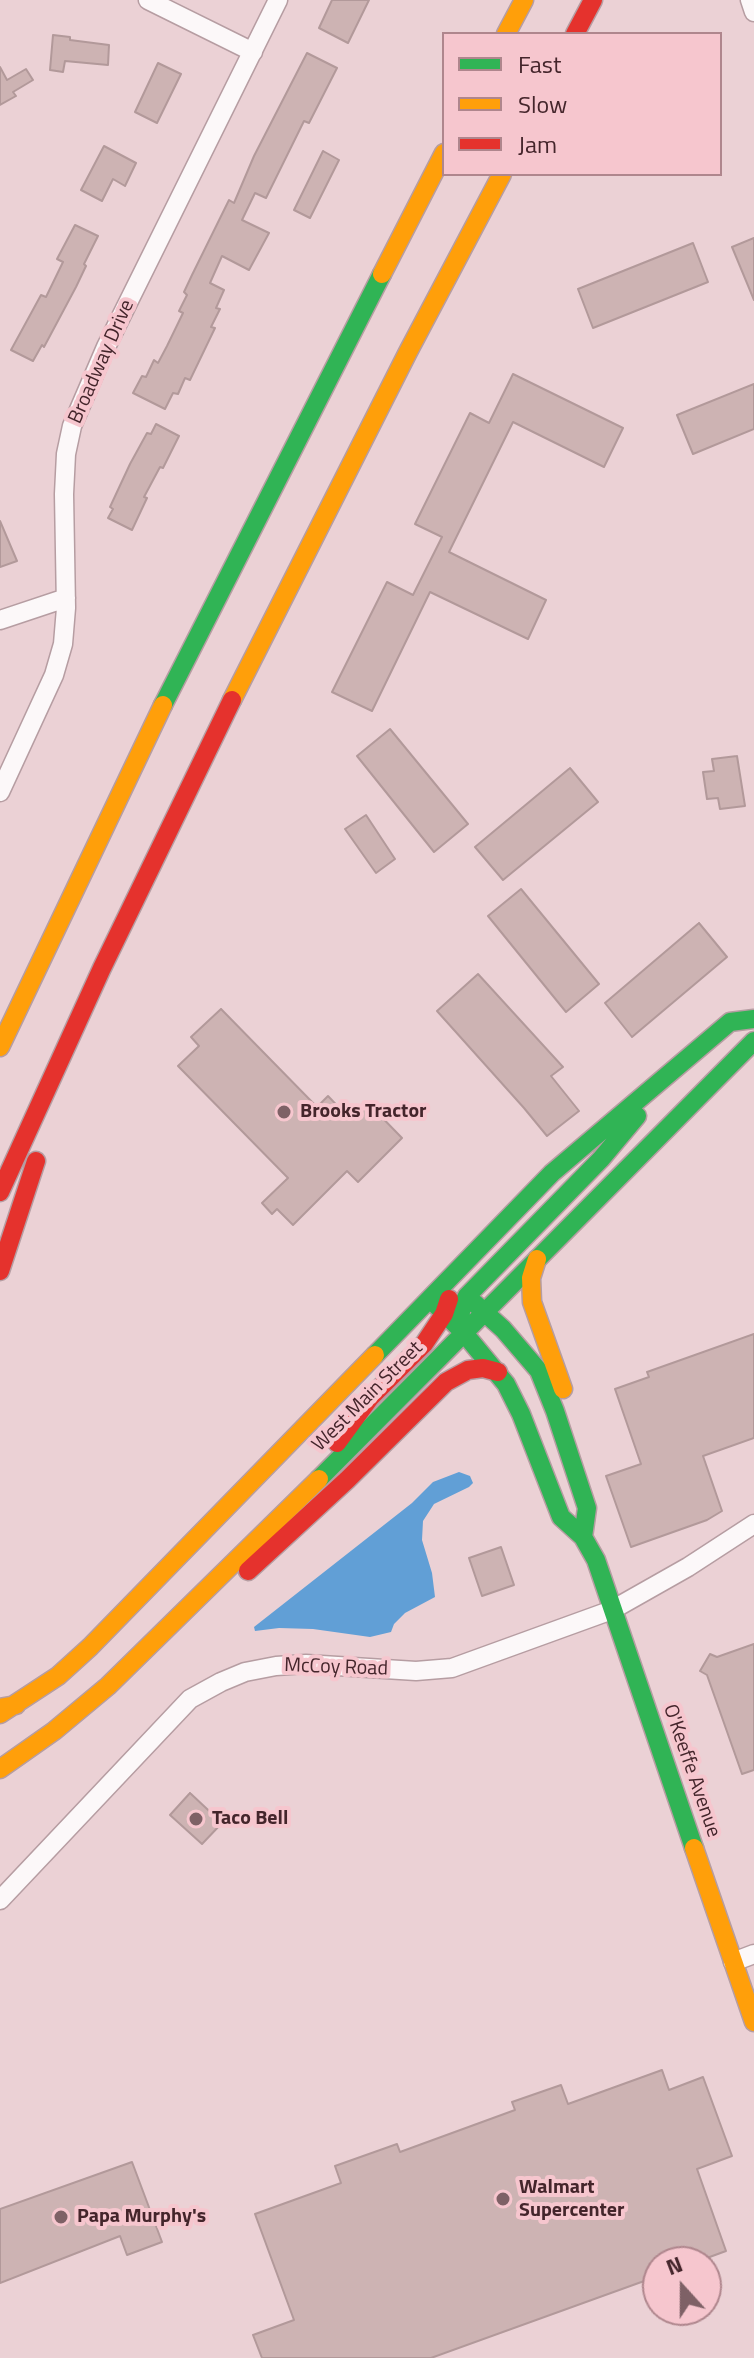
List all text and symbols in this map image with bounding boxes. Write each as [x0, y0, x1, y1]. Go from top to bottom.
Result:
legend [442, 32, 722, 176]
text: Fast [518, 46, 561, 82]
text: Slow [518, 86, 567, 122]
text: Jam [518, 126, 557, 162]
street label: Broadway Drive [64, 296, 140, 428]
place label: Brooks Tractor [300, 1100, 426, 1124]
marker: Brooks Tractor [275, 1103, 293, 1121]
street label: West Main Street [308, 1337, 428, 1457]
street label: McCoy Road [284, 1654, 388, 1682]
street label: O'Keeffe Avenue [657, 1701, 725, 1841]
place label: Taco Bell [212, 1807, 288, 1831]
marker: Taco Bell [187, 1810, 205, 1828]
place label: Walmart Supercenter [519, 2176, 624, 2223]
marker: Walmart Supercenter [494, 2190, 512, 2208]
place label: Papa Murphy's [77, 2205, 206, 2229]
marker: Papa Murphy's [52, 2208, 70, 2226]
north arrow [642, 2246, 722, 2326]
text: N [661, 2247, 687, 2284]

